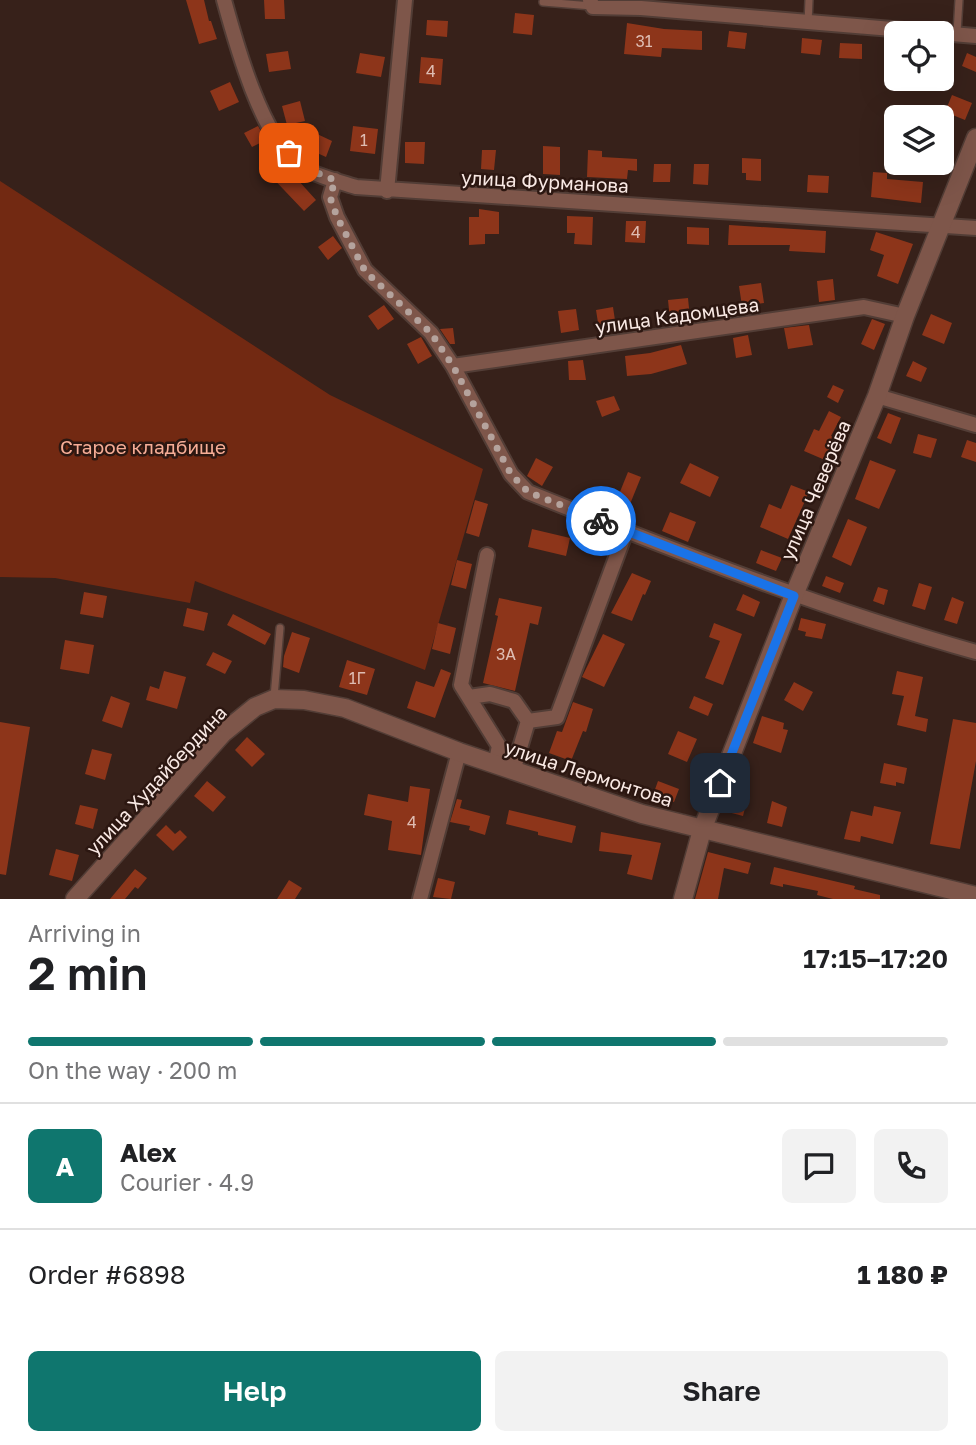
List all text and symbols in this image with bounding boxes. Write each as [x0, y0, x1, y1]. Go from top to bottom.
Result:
map controls [884, 21, 954, 175]
button: locate [884, 21, 954, 91]
house number: 31 [635, 31, 653, 51]
house number: 4 [426, 61, 436, 81]
button: layers [884, 105, 954, 175]
pin [259, 123, 319, 183]
house number: 1 [360, 130, 368, 150]
icon: bag [270, 134, 308, 172]
street label: улица Фурманова [461, 165, 629, 197]
house number: 4 [631, 222, 641, 242]
street label: улица Кадомцева [594, 292, 760, 338]
street label: улица Чеверёва [775, 416, 855, 564]
park label: Старое кладбище [60, 435, 226, 458]
courier [566, 486, 636, 556]
icon: bike [582, 502, 620, 540]
house number: 3А [496, 644, 516, 664]
house number: 1Г [349, 668, 365, 688]
street label: улица Худайбердина [81, 701, 231, 859]
street label: улица Лермонтова [502, 735, 676, 811]
pin [690, 753, 750, 813]
icon: home [701, 764, 739, 802]
house number: 4 [407, 812, 417, 832]
text: Arriving in [28, 919, 141, 947]
text: 17:15–17:20 [803, 943, 948, 974]
text: 2 min [28, 945, 148, 1000]
text: On the way · 200 m [28, 1056, 237, 1084]
button: chat [782, 1129, 856, 1203]
button: phone [874, 1129, 948, 1203]
text: Alex [120, 1137, 177, 1168]
text: A [56, 1151, 74, 1182]
text: Courier · 4.9 [120, 1168, 254, 1196]
text: Order #6898 [28, 1259, 186, 1290]
text: 1 180 ₽ [857, 1259, 948, 1290]
button: Help [28, 1351, 481, 1431]
button: Share [495, 1351, 948, 1431]

